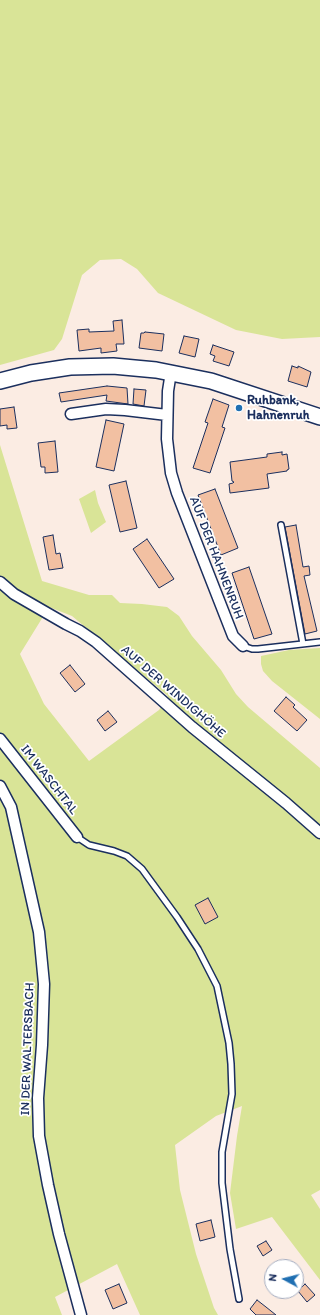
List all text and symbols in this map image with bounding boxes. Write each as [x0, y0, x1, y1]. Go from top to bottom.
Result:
place label: Ruhbank, Hahnenruh [247, 393, 309, 424]
marker: Ruhbank, Hahnenruh [234, 403, 244, 413]
street label: AUF DER HAHNENRUH [185, 494, 247, 622]
street label: AUF DER WINDIGHÖHE [117, 642, 229, 742]
street label: IM WASCHTAL [17, 742, 81, 818]
street label: IN DER WALTERSBACH [18, 982, 38, 1116]
north arrow [264, 1259, 304, 1299]
text: N [266, 1273, 279, 1282]

